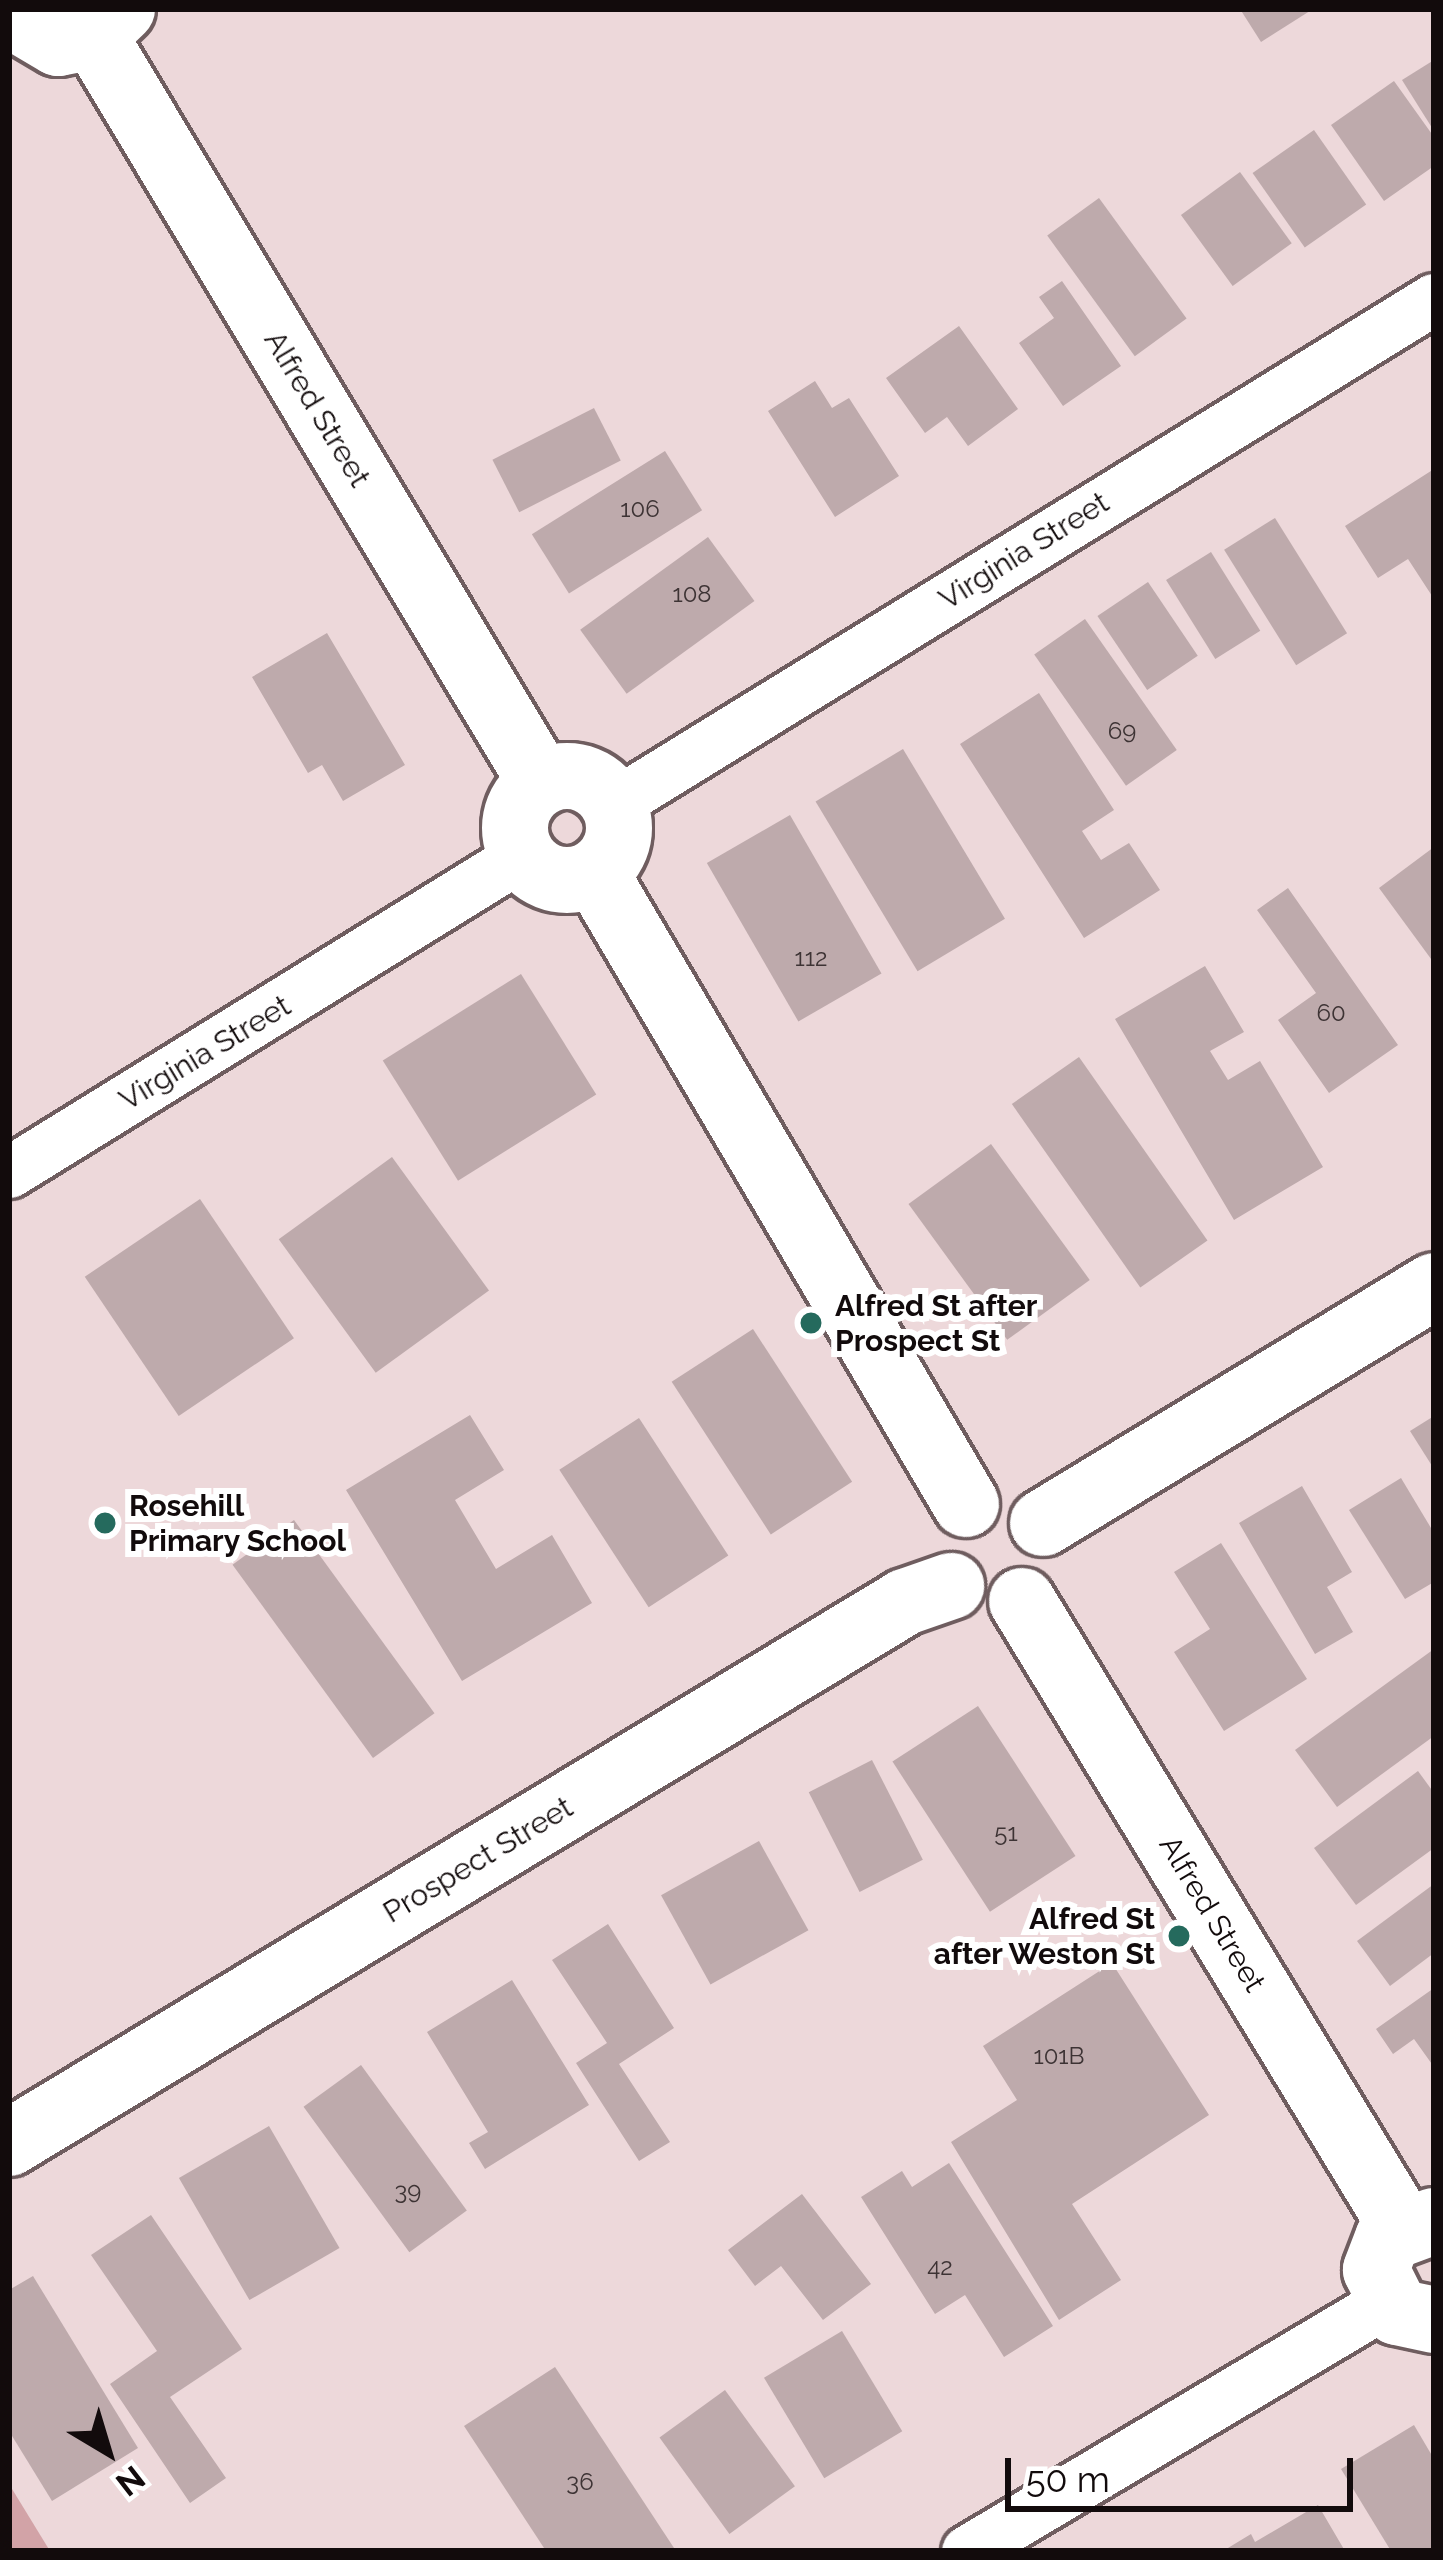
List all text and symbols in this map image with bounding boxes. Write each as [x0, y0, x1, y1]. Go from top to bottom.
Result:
street label: Alfred Street [256, 325, 378, 493]
street label: Virginia Street [932, 485, 1116, 617]
house number: 106 [620, 495, 660, 523]
house number: 108 [672, 580, 712, 608]
house number: 69 [1108, 717, 1136, 745]
house number: 112 [794, 944, 828, 972]
street label: Virginia Street [113, 988, 297, 1118]
house number: 60 [1316, 999, 1346, 1027]
place label: Alfred St after Prospect St [835, 1288, 1037, 1358]
marker: Alfred St after Prospect St [798, 1310, 824, 1336]
place label: Rosehill Primary School [129, 1488, 347, 1558]
marker: Rosehill Primary School [92, 1510, 118, 1536]
street label: Prospect Street [377, 1789, 579, 1931]
house number: 51 [994, 1819, 1018, 1847]
street label: Alfred Street [1151, 1830, 1273, 1998]
place label: Alfred St after Weston St [932, 1901, 1155, 1972]
marker: Alfred St after Weston St [1166, 1923, 1192, 1949]
house number: 101B [1033, 2042, 1085, 2070]
house number: 39 [395, 2177, 421, 2205]
house number: 42 [927, 2253, 953, 2281]
north arrow [48, 2392, 168, 2512]
scale bar [1011, 2434, 1359, 2508]
text: N [109, 2458, 152, 2504]
text: 50 m [1026, 2458, 1110, 2500]
house number: 36 [566, 2468, 594, 2496]

